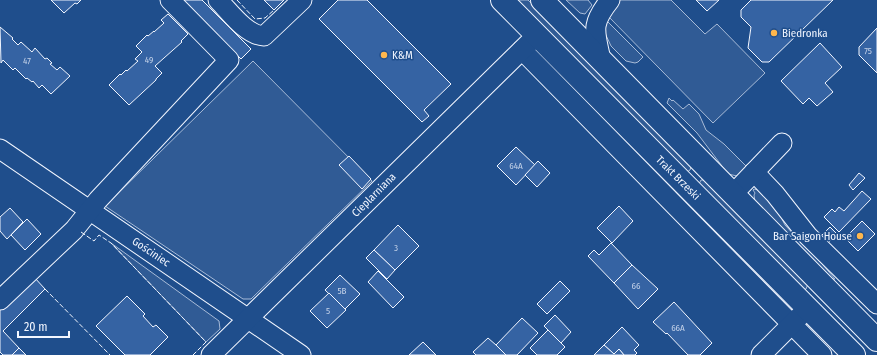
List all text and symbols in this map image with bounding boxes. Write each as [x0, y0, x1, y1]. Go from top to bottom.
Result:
place label: Biedronka [782, 27, 828, 40]
marker: Biedronka [769, 28, 779, 38]
house number: 75 [864, 46, 872, 56]
place label: K&M [392, 49, 413, 62]
marker: K&M [379, 50, 389, 60]
house number: 49 [145, 55, 153, 65]
house number: 47 [23, 56, 31, 66]
street label: Trakt Brzeski [653, 153, 703, 203]
house number: 64A [509, 161, 523, 171]
street label: Cieplarniana [349, 170, 399, 220]
place label: Bar Saigon House [773, 230, 852, 243]
marker: Bar Saigon House [855, 231, 865, 241]
street label: Gościniec [130, 235, 173, 270]
house number: 3 [394, 243, 398, 253]
house number: 66 [632, 281, 641, 291]
house number: 5B [337, 286, 347, 296]
house number: 5 [326, 306, 330, 316]
scale bar [18, 313, 69, 339]
text: 20 m [24, 320, 48, 334]
house number: 66A [671, 323, 685, 333]

